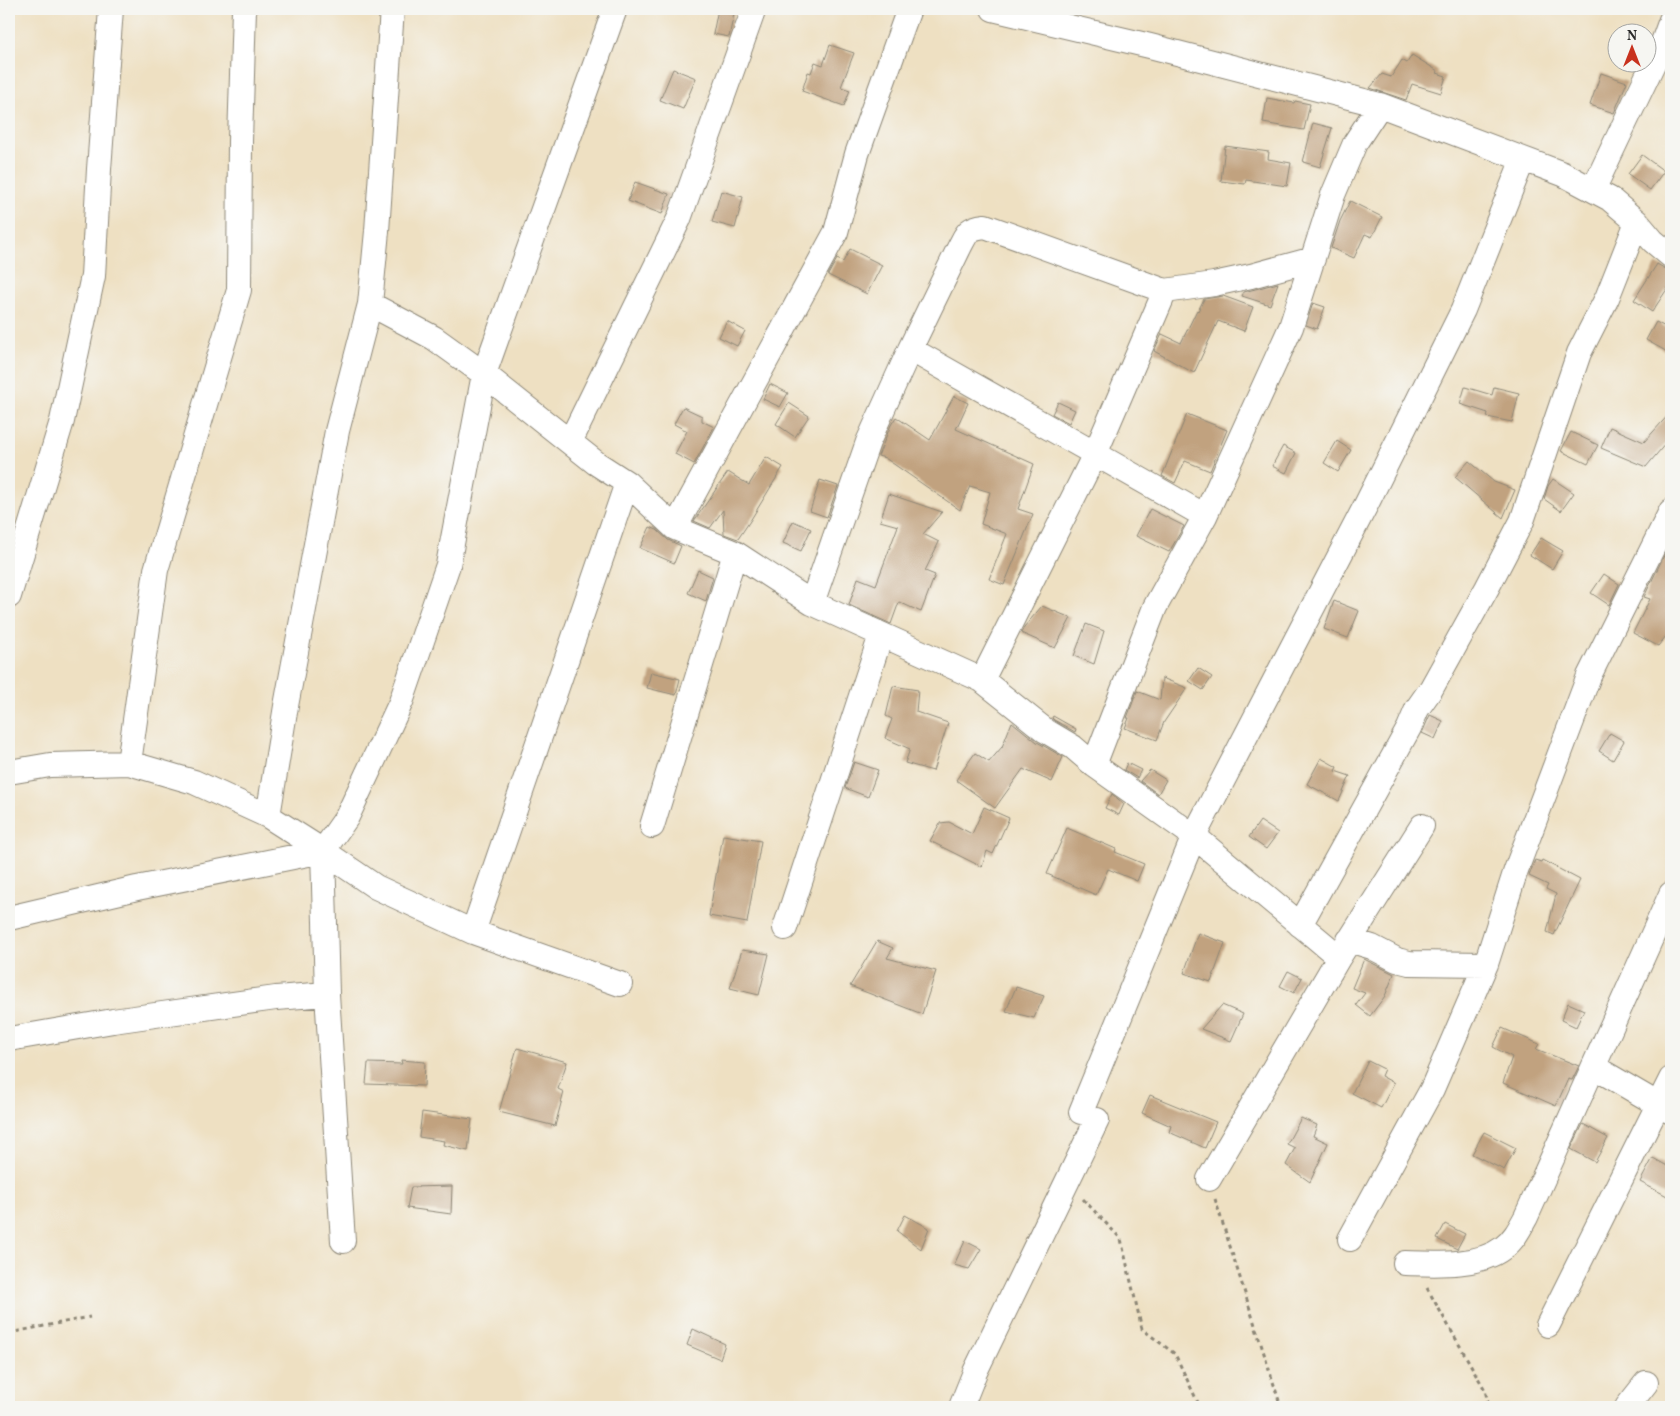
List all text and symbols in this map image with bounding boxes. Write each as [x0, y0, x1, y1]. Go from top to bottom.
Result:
north arrow [1608, 22, 1658, 72]
text: N [1627, 27, 1637, 46]

